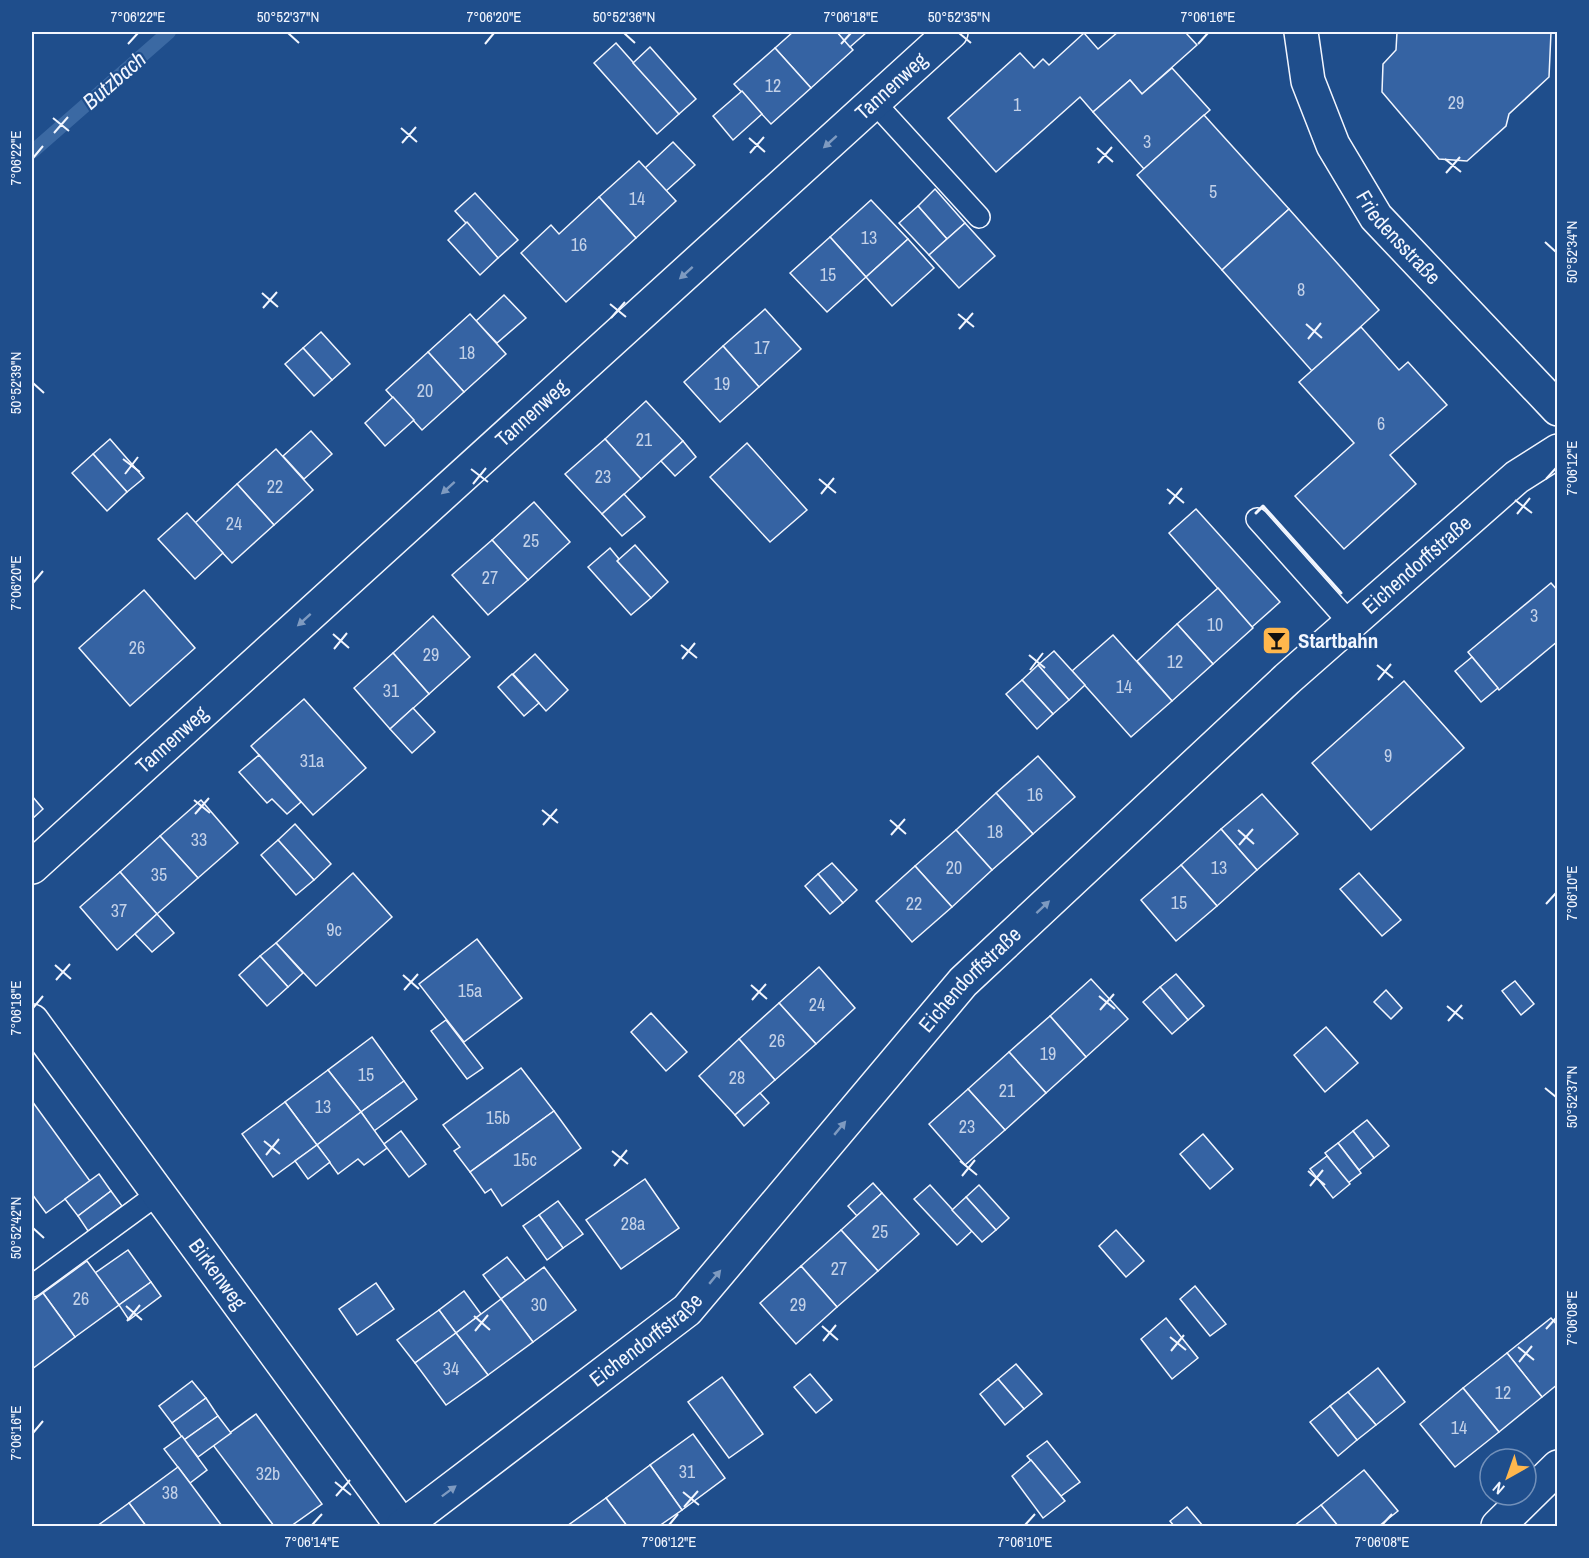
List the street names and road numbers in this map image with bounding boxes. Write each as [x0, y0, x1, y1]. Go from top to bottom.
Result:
street label: Tannenweg [848, 45, 934, 126]
street label: Friedensstraße [1349, 185, 1448, 291]
street label: Tannenweg [489, 372, 574, 453]
street label: Eichendorffstraße [1356, 509, 1478, 621]
street label: Tannenweg [129, 699, 214, 780]
street label: Eichendorffstraße [912, 920, 1027, 1038]
street label: Birkenweg [182, 1233, 254, 1316]
street label: Eichendorffstraße [583, 1287, 709, 1393]

